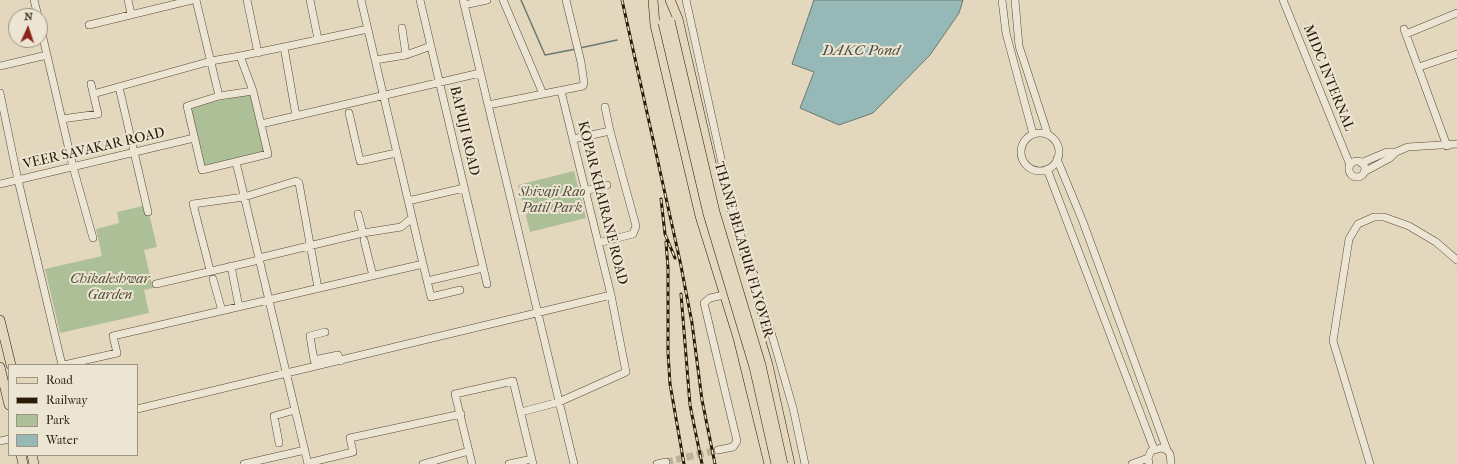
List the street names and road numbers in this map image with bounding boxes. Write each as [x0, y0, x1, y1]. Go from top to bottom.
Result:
street label: MIDC INTERNAL [1299, 22, 1357, 134]
street label: BAPUJI ROAD [446, 85, 482, 177]
street label: KOPAR KHAIRANE ROAD [574, 119, 630, 287]
street label: VEER SAVAKAR ROAD [21, 125, 167, 173]
street label: THANE BELAPUR FLYOVER [710, 160, 776, 340]

